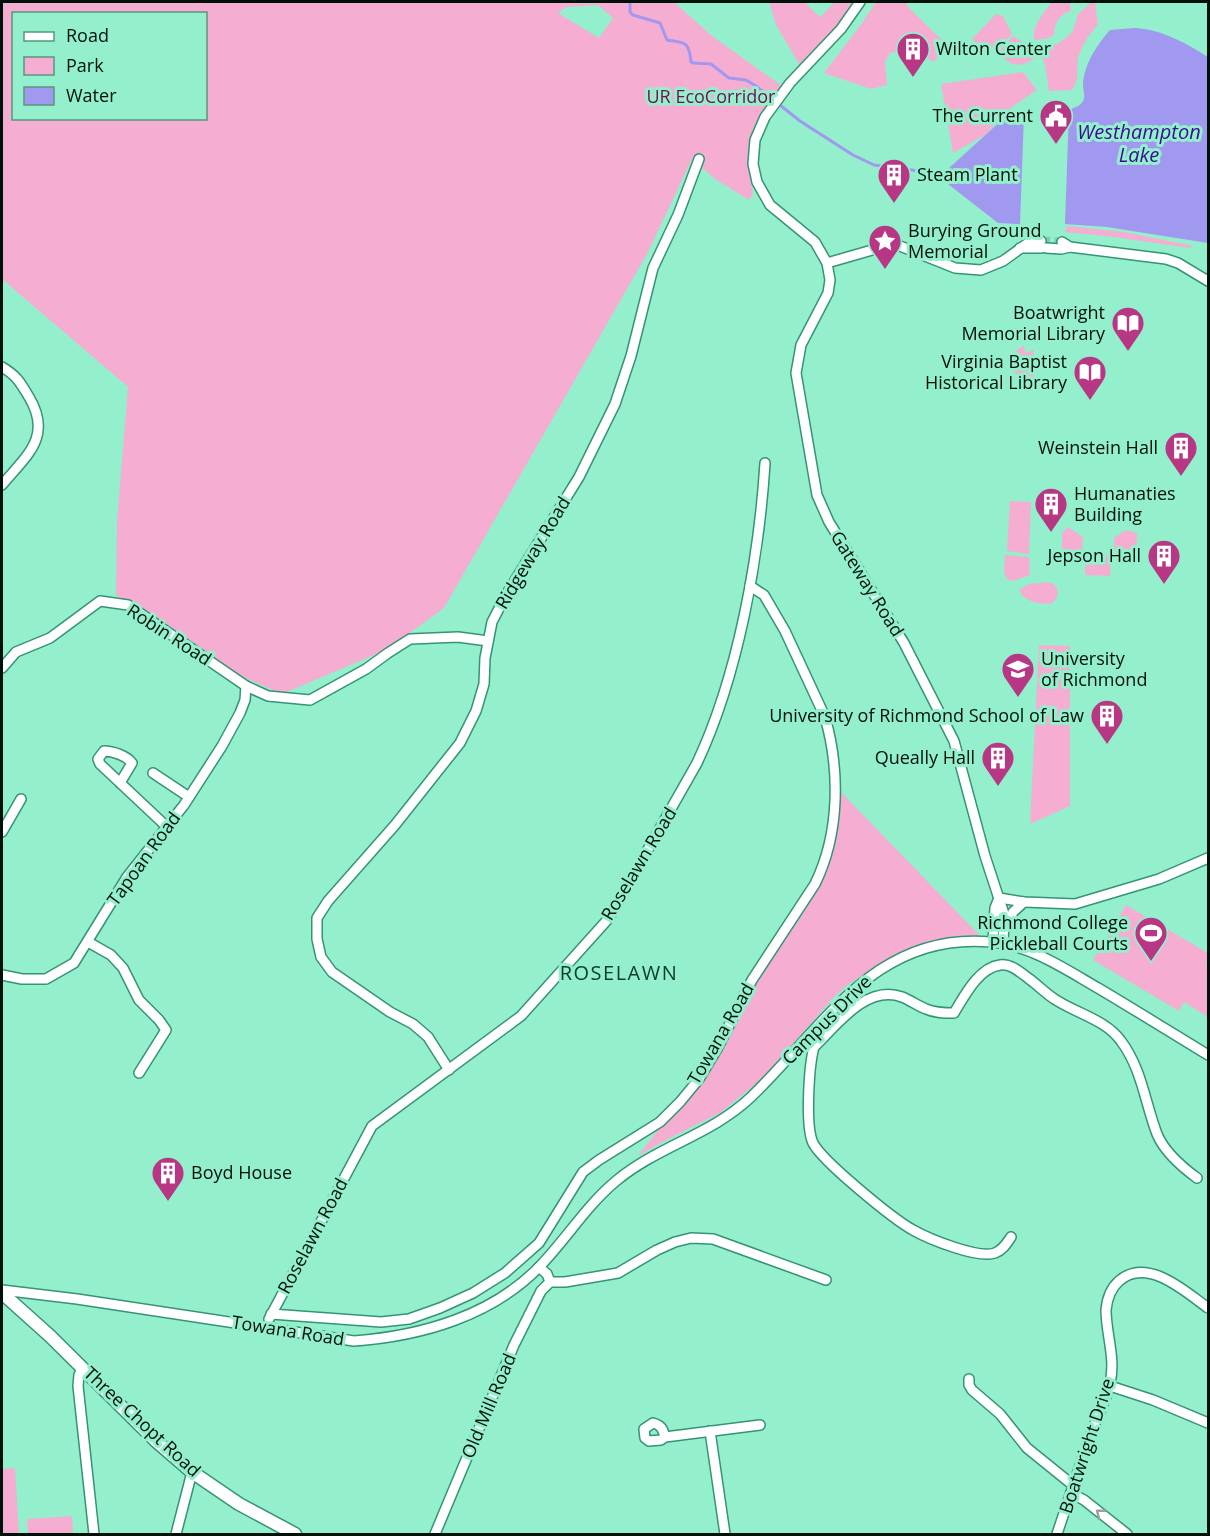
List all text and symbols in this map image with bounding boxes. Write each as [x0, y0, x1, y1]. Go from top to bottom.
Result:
legend [12, 12, 207, 120]
text: Road [66, 23, 109, 47]
building icon: Wilton Center [895, 31, 931, 78]
place label: Wilton Center [936, 36, 1052, 60]
text: Park [66, 53, 104, 77]
text: Water [66, 83, 117, 107]
park label: UR EcoCorridor [647, 84, 776, 108]
public building icon: The Current [1038, 98, 1074, 145]
place label: The Current [933, 103, 1033, 127]
water label: Westhampton Lake [1077, 118, 1201, 168]
building icon: Steam Plant [876, 157, 912, 204]
place label: Steam Plant [917, 162, 1018, 186]
place label: Burying Ground Memorial [908, 218, 1041, 263]
place icon: Burying Ground Memorial [867, 223, 903, 270]
place label: Boatwright Memorial Library [961, 300, 1106, 345]
library icon: Boatwright Memorial Library [1110, 305, 1146, 352]
place label: Virginia Baptist Historical Library [925, 349, 1068, 394]
library icon: Virginia Baptist Historical Library [1072, 354, 1108, 401]
building icon: Weinstein Hall [1163, 430, 1199, 477]
place label: Weinstein Hall [1038, 435, 1158, 459]
place label: Humanaties Building [1074, 481, 1176, 526]
building icon: Humanaties Building [1033, 486, 1069, 533]
street label: Ridgeway Road [489, 492, 575, 613]
street label: Gateway Road [826, 526, 910, 641]
building icon: Jepson Hall [1146, 538, 1182, 585]
place label: Jepson Hall [1046, 543, 1141, 567]
street label: Robin Road [123, 598, 216, 670]
place label: University of Richmond [1041, 646, 1147, 691]
school or university icon: University of Richmond [1000, 651, 1036, 698]
building icon: University of Richmond School of Law [1089, 698, 1125, 745]
place label: University of Richmond School of Law [769, 703, 1084, 727]
building icon: Queally Hall [980, 740, 1016, 787]
place label: Queally Hall [875, 745, 975, 769]
street label: Roselawn Road [595, 803, 681, 924]
street label: Tapoan Road [101, 807, 185, 910]
place label: Richmond College Pickleball Courts [977, 910, 1128, 955]
sports icon: Richmond College Pickleball Courts [1133, 915, 1169, 962]
district label: ROSELAWN [560, 959, 678, 986]
street label: Campus Drive [776, 969, 876, 1069]
street label: Towana Road [681, 978, 759, 1089]
building icon: Boyd House [150, 1155, 186, 1202]
place label: Boyd House [191, 1160, 292, 1184]
street label: Roselawn Road [272, 1173, 353, 1298]
street label: Towana Road [230, 1309, 346, 1351]
street label: Old Mill Road [455, 1350, 521, 1462]
street label: Three Chopt Road [79, 1361, 206, 1482]
street label: Boatwright Drive [1053, 1375, 1119, 1516]
one-way arrow [1095, 1509, 1106, 1520]

